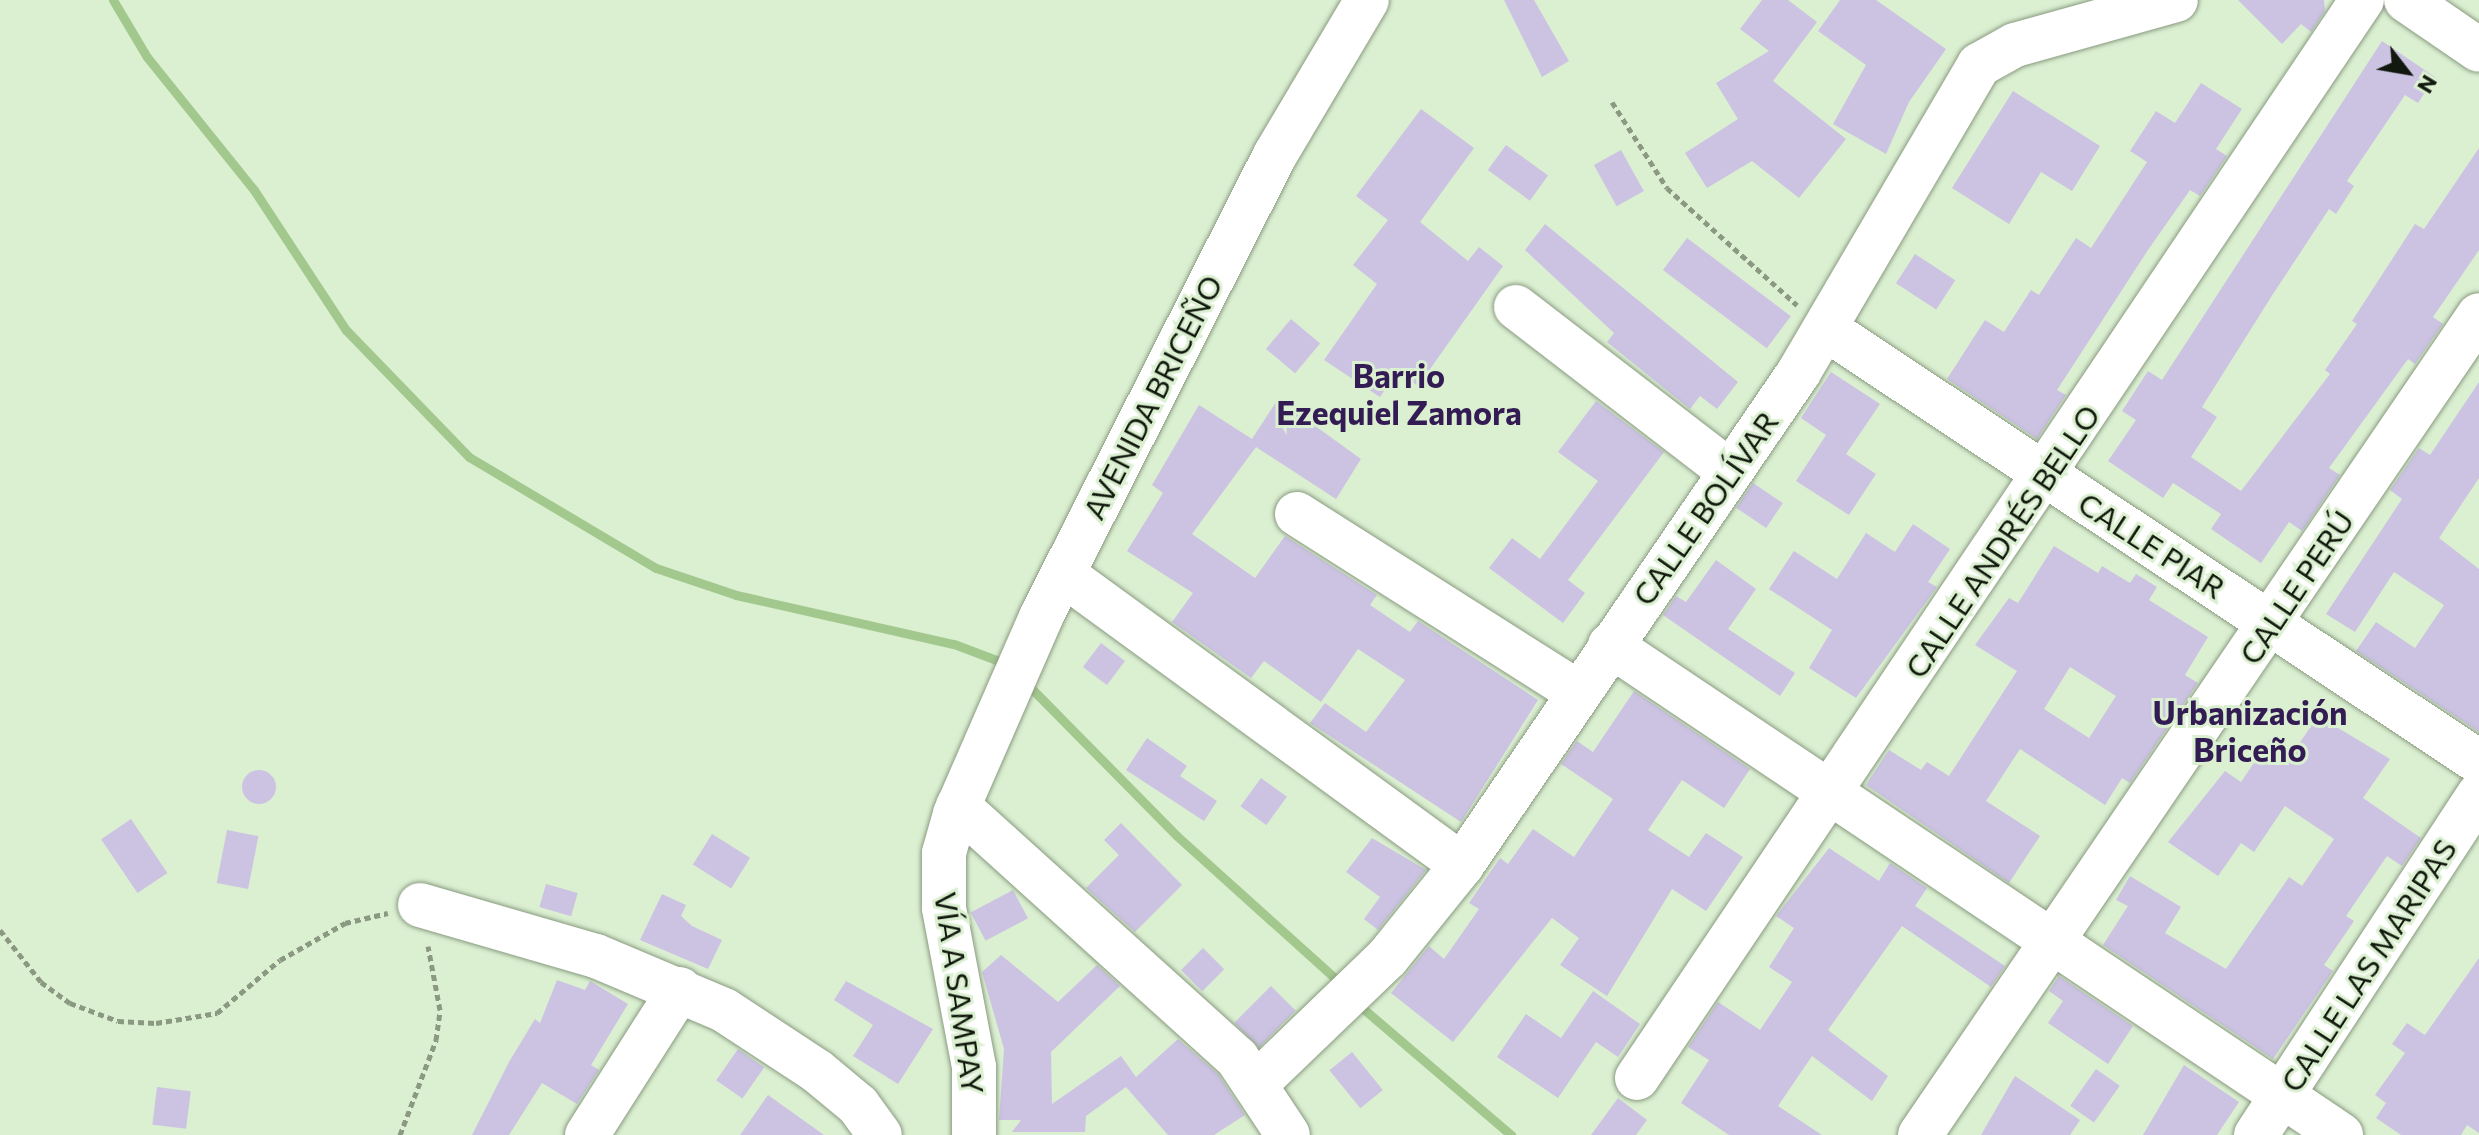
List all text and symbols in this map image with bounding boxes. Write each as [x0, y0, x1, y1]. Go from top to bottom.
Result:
north arrow [2367, 32, 2447, 112]
text: N [2412, 71, 2444, 99]
street label: AVENIDA BRICEÑO [1075, 269, 1229, 525]
district label: Barrio Ezequiel Zamora [1276, 357, 1522, 432]
street label: CALLE ANDRÉS BELLO [1897, 398, 2107, 684]
street label: CALLE BOLÍVAR [1625, 404, 1785, 612]
street label: CALLE PIAR [2072, 484, 2232, 606]
street label: CALLE PERÚ [2232, 503, 2360, 671]
district label: Urbanización Briceño [2152, 694, 2348, 769]
street label: CALLE LAS MARIPAS [2273, 832, 2463, 1098]
street label: VÍA A SAMPAY [928, 890, 992, 1096]

